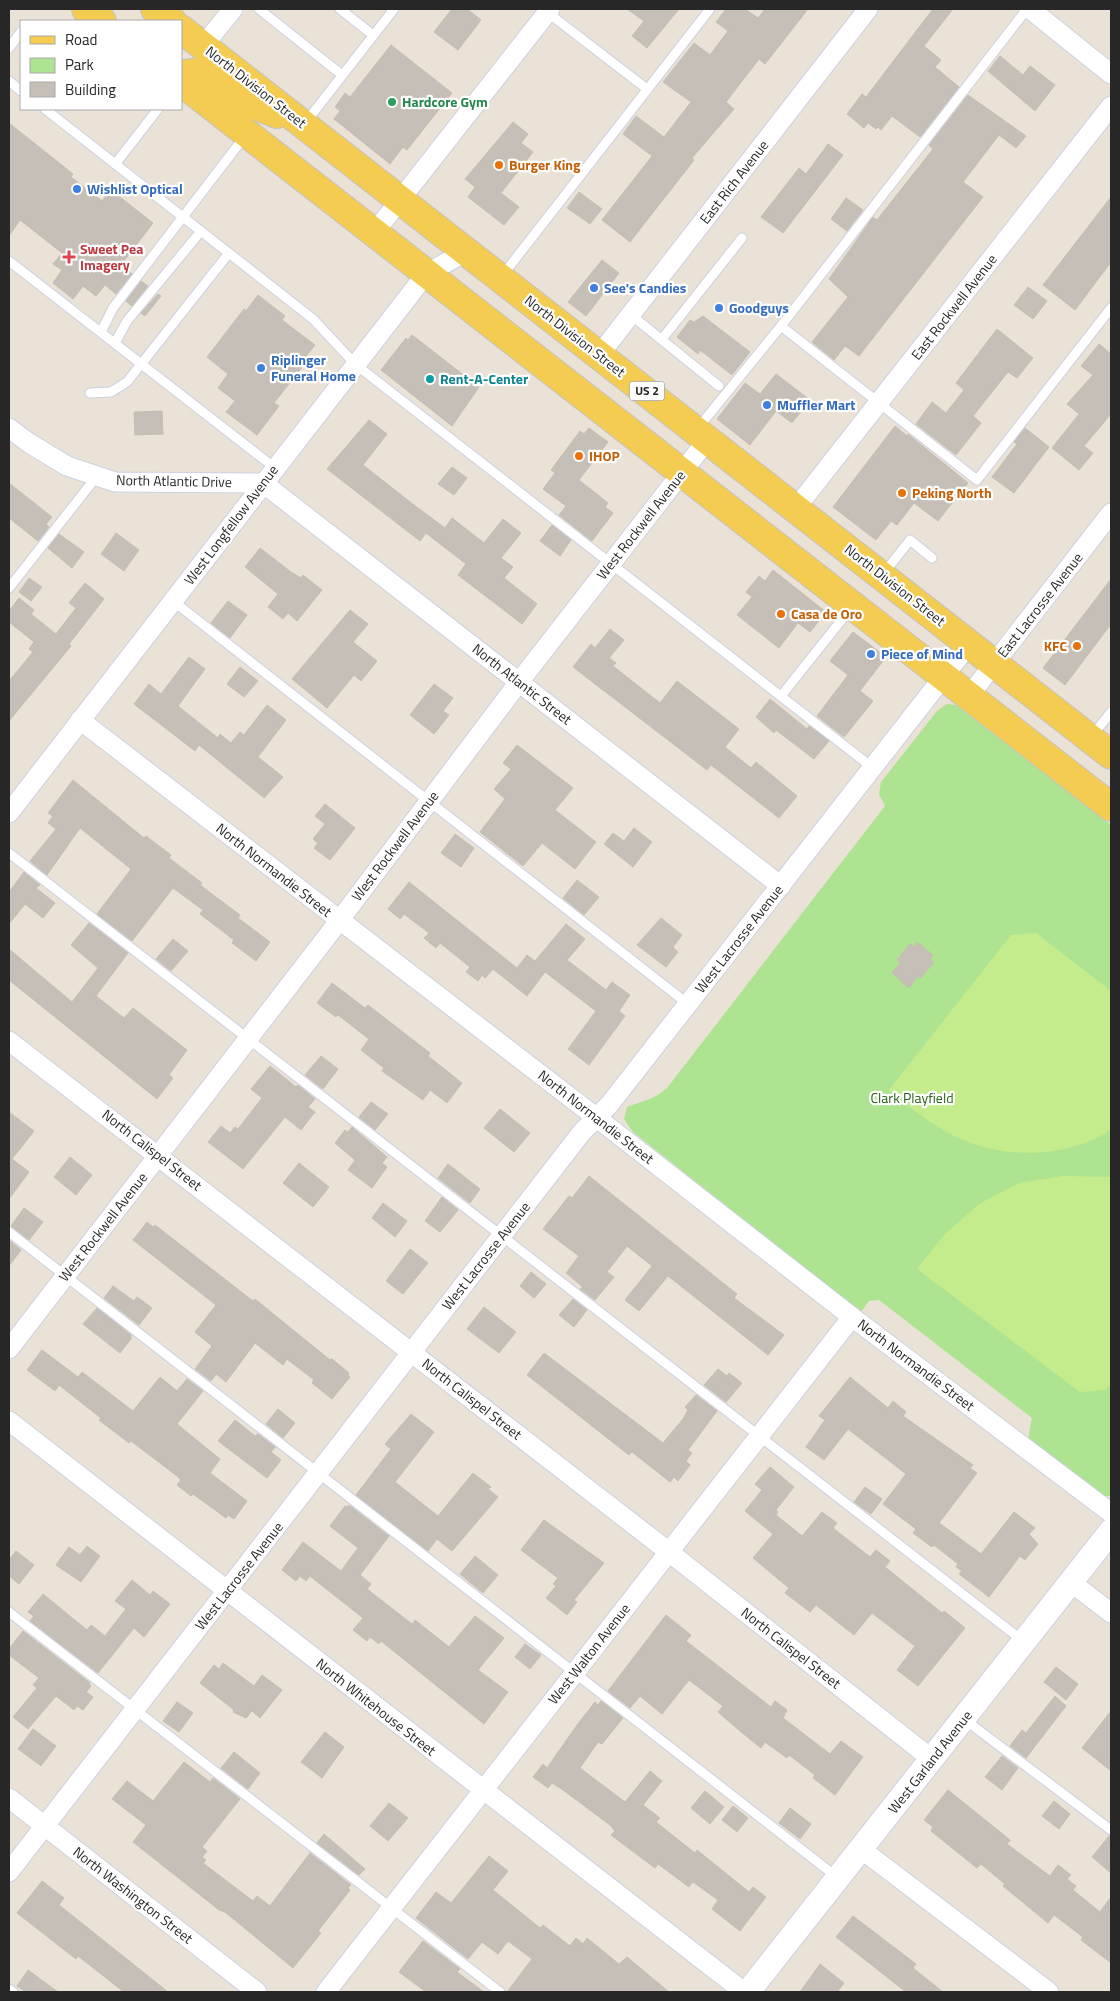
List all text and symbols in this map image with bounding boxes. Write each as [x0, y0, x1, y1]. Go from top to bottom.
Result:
legend [20, 20, 182, 110]
text: Road [65, 28, 97, 51]
street label: North Division Street [201, 41, 311, 133]
text: Park [65, 53, 94, 76]
text: Building [65, 78, 116, 101]
place label: Hardcore Gym [402, 91, 488, 112]
marker: Hardcore Gym [386, 96, 398, 108]
street label: East Rich Avenue [694, 135, 773, 228]
place label: Burger King [509, 154, 581, 175]
marker: Burger King [493, 159, 505, 171]
place label: Wishlist Optical [87, 178, 183, 199]
marker: Wishlist Optical [71, 183, 83, 195]
place label: Sweet Pea Imagery [80, 238, 143, 275]
street label: East Rockwell Avenue [906, 249, 1002, 364]
marker: Sweet Pea Imagery [62, 250, 76, 264]
place label: See's Candies [604, 277, 687, 298]
marker: See's Candies [588, 282, 600, 294]
street label: North Division Street [520, 290, 630, 382]
place label: Goodguys [729, 297, 789, 318]
marker: Goodguys [713, 302, 725, 314]
place label: Riplinger Funeral Home [271, 349, 356, 386]
marker: Riplinger Funeral Home [255, 362, 267, 374]
place label: Rent-A-Center [440, 368, 528, 389]
marker: Rent-A-Center [424, 373, 436, 385]
road number: US 2 [630, 382, 664, 401]
place label: Muffler Mart [777, 394, 855, 415]
marker: Muffler Mart [761, 399, 773, 411]
place label: IHOP [589, 445, 620, 466]
marker: IHOP [573, 450, 585, 462]
street label: West Longfellow Avenue [178, 460, 283, 589]
street label: West Rockwell Avenue [591, 466, 690, 584]
street label: North Atlantic Drive [116, 469, 232, 492]
place label: Peking North [912, 482, 992, 503]
marker: Peking North [896, 487, 908, 499]
street label: North Division Street [840, 539, 950, 631]
street label: East Lacrosse Avenue [992, 548, 1087, 662]
place label: Casa de Oro [791, 603, 862, 624]
marker: Casa de Oro [775, 608, 787, 620]
place label: KFC [1044, 635, 1067, 656]
street label: North Atlantic Street [468, 638, 577, 729]
marker: KFC [1071, 640, 1083, 652]
place label: Piece of Mind [881, 643, 963, 664]
marker: Piece of Mind [865, 648, 877, 660]
street label: West Rockwell Avenue [346, 786, 443, 905]
street label: North Normandie Street [212, 818, 337, 922]
street label: West Lacrosse Avenue [690, 880, 788, 997]
street label: North Normandie Street [534, 1065, 659, 1169]
park label: Clark Playfield [870, 1087, 954, 1108]
street label: North Calispel Street [98, 1104, 207, 1195]
street label: West Rockwell Avenue [53, 1168, 152, 1286]
street label: West Lacrosse Avenue [437, 1197, 535, 1314]
street label: North Normandie Street [853, 1314, 979, 1416]
street label: North Calispel Street [418, 1353, 527, 1444]
street label: West Lacrosse Avenue [190, 1517, 288, 1634]
street label: West Walton Avenue [543, 1599, 635, 1709]
street label: North Calispel Street [737, 1602, 846, 1693]
street label: North Whitehouse Street [312, 1653, 441, 1760]
street label: West Garland Avenue [882, 1705, 977, 1818]
street label: North Washington Street [69, 1841, 198, 1948]

